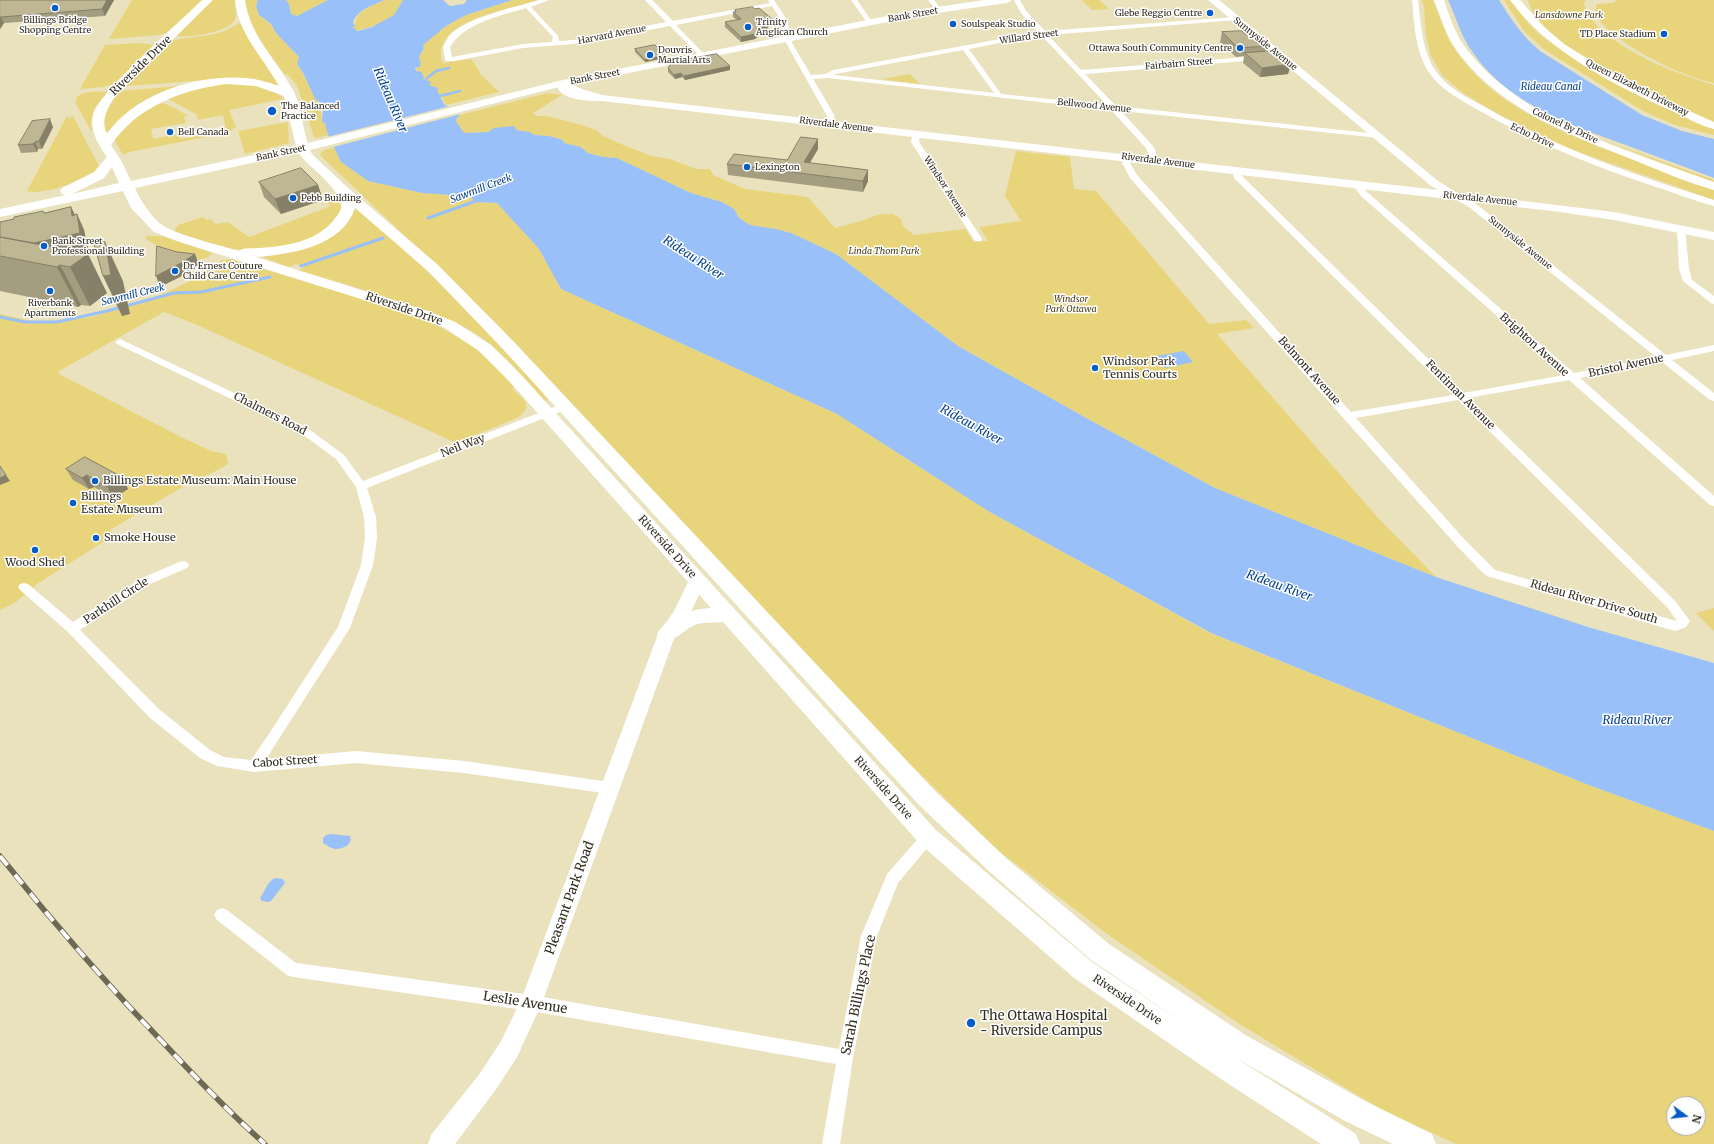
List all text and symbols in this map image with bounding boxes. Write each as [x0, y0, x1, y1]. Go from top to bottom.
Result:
marker: Billings Bridge Shopping Centre [50, 3, 60, 13]
street label: Bank Street [887, 5, 939, 25]
place label: Glebe Reggio Centre [1115, 8, 1202, 18]
marker: Glebe Reggio Centre [1205, 8, 1215, 18]
park label: Lansdowne Park [1535, 10, 1603, 20]
place label: Billings Bridge Shopping Centre [19, 15, 91, 36]
street label: Sunnyside Avenue [1231, 15, 1299, 73]
place label: Trinity Anglican Church [756, 17, 828, 38]
marker: Soulspeak Studio [948, 19, 958, 29]
place label: Soulspeak Studio [961, 19, 1036, 29]
marker: Trinity Anglican Church [743, 22, 753, 32]
street label: Harvard Avenue [577, 23, 647, 47]
street label: Willard Street [999, 28, 1059, 46]
place label: TD Place Stadium [1580, 29, 1656, 39]
marker: TD Place Stadium [1659, 29, 1669, 39]
street label: Riverside Drive [108, 33, 174, 99]
place label: Ottawa South Community Centre [1089, 43, 1232, 53]
marker: Ottawa South Community Centre [1235, 43, 1245, 53]
place label: Douvris Martial Arts [658, 45, 711, 66]
marker: Douvris Martial Arts [645, 50, 655, 60]
street label: Fairbairn Street [1145, 56, 1213, 72]
street label: Queen Elizabeth Driveway [1584, 57, 1690, 119]
water label: Rideau River [370, 65, 410, 135]
street label: Bank Street [569, 67, 621, 87]
water label: Rideau Canal [1521, 81, 1581, 93]
street label: Bellwood Avenue [1057, 97, 1131, 115]
place label: The Balanced Practice [281, 101, 339, 122]
marker: The Balanced Practice [266, 105, 278, 117]
street label: Colonel By Drive [1530, 106, 1600, 146]
street label: Riverdale Avenue [799, 115, 873, 135]
street label: Echo Drive [1508, 121, 1556, 151]
marker: Bell Canada [165, 127, 175, 137]
place label: Bell Canada [178, 127, 229, 137]
street label: Bank Street [255, 142, 307, 164]
street label: Riverdale Avenue [1121, 151, 1195, 171]
street label: Windsor Avenue [921, 154, 969, 220]
marker: Lexington [742, 162, 752, 172]
place label: Lexington [755, 162, 800, 172]
water label: Sawmill Creek [449, 172, 513, 206]
street label: Riverdale Avenue [1443, 190, 1517, 208]
marker: Pebb Building [288, 193, 298, 203]
place label: Pebb Building [301, 193, 361, 203]
street label: Sunnyside Avenue [1486, 214, 1554, 272]
water label: Rideau River [660, 233, 726, 283]
place label: Bank Street Professional Building [52, 236, 144, 257]
marker: Bank Street Professional Building [39, 241, 49, 251]
park label: Linda Thom Park [849, 246, 919, 256]
place label: Dr. Ernest Couture Child Care Centre [183, 261, 262, 282]
marker: Dr. Ernest Couture Child Care Centre [170, 266, 180, 276]
water label: Sawmill Creek [100, 281, 166, 309]
marker: Riverbank Apartments [45, 286, 55, 296]
street label: Riverside Drive [364, 290, 444, 328]
park label: Windsor Park Ottawa [1045, 294, 1097, 315]
place label: Riverbank Apartments [24, 298, 76, 319]
street label: Brighton Avenue [1497, 311, 1571, 379]
street label: Belmont Avenue [1275, 334, 1343, 408]
street label: Bristol Avenue [1587, 352, 1665, 380]
place label: Windsor Park Tennis Courts [1103, 355, 1177, 381]
street label: Fentiman Avenue [1423, 358, 1497, 432]
marker: Windsor Park Tennis Courts [1090, 363, 1100, 373]
street label: Chalmers Road [231, 390, 309, 438]
water label: Rideau River [937, 402, 1005, 448]
street label: Neil Way [439, 432, 487, 460]
place label: Billings Estate Museum: Main House [103, 474, 296, 488]
marker: Billings Estate Museum: Main House [90, 476, 100, 486]
place label: Billings Estate Museum [81, 490, 163, 516]
marker: Billings Estate Museum [68, 498, 78, 508]
street label: Riverside Drive [635, 513, 699, 581]
place label: Smoke House [104, 531, 176, 545]
marker: Smoke House [91, 533, 101, 543]
marker: Wood Shed [30, 545, 40, 555]
place label: Wood Shed [5, 556, 65, 570]
water label: Rideau River [1244, 567, 1314, 605]
street label: Parkhill Circle [81, 575, 151, 627]
street label: Rideau River Drive South [1529, 577, 1659, 627]
water label: Rideau River [1602, 714, 1672, 728]
street label: Cabot Street [252, 753, 318, 771]
street label: Riverside Drive [851, 754, 915, 822]
street label: Pleasant Park Road [542, 839, 598, 957]
street label: Sarah Billings Place [839, 933, 879, 1057]
street label: Riverside Drive [1090, 972, 1164, 1028]
street label: Leslie Avenue [482, 989, 568, 1017]
place label: The Ottawa Hospital - Riverside Campus [980, 1008, 1108, 1039]
marker: The Ottawa Hospital - Riverside Campus [965, 1017, 977, 1029]
north arrow [1666, 1096, 1706, 1136]
text: N [1689, 1113, 1705, 1125]

